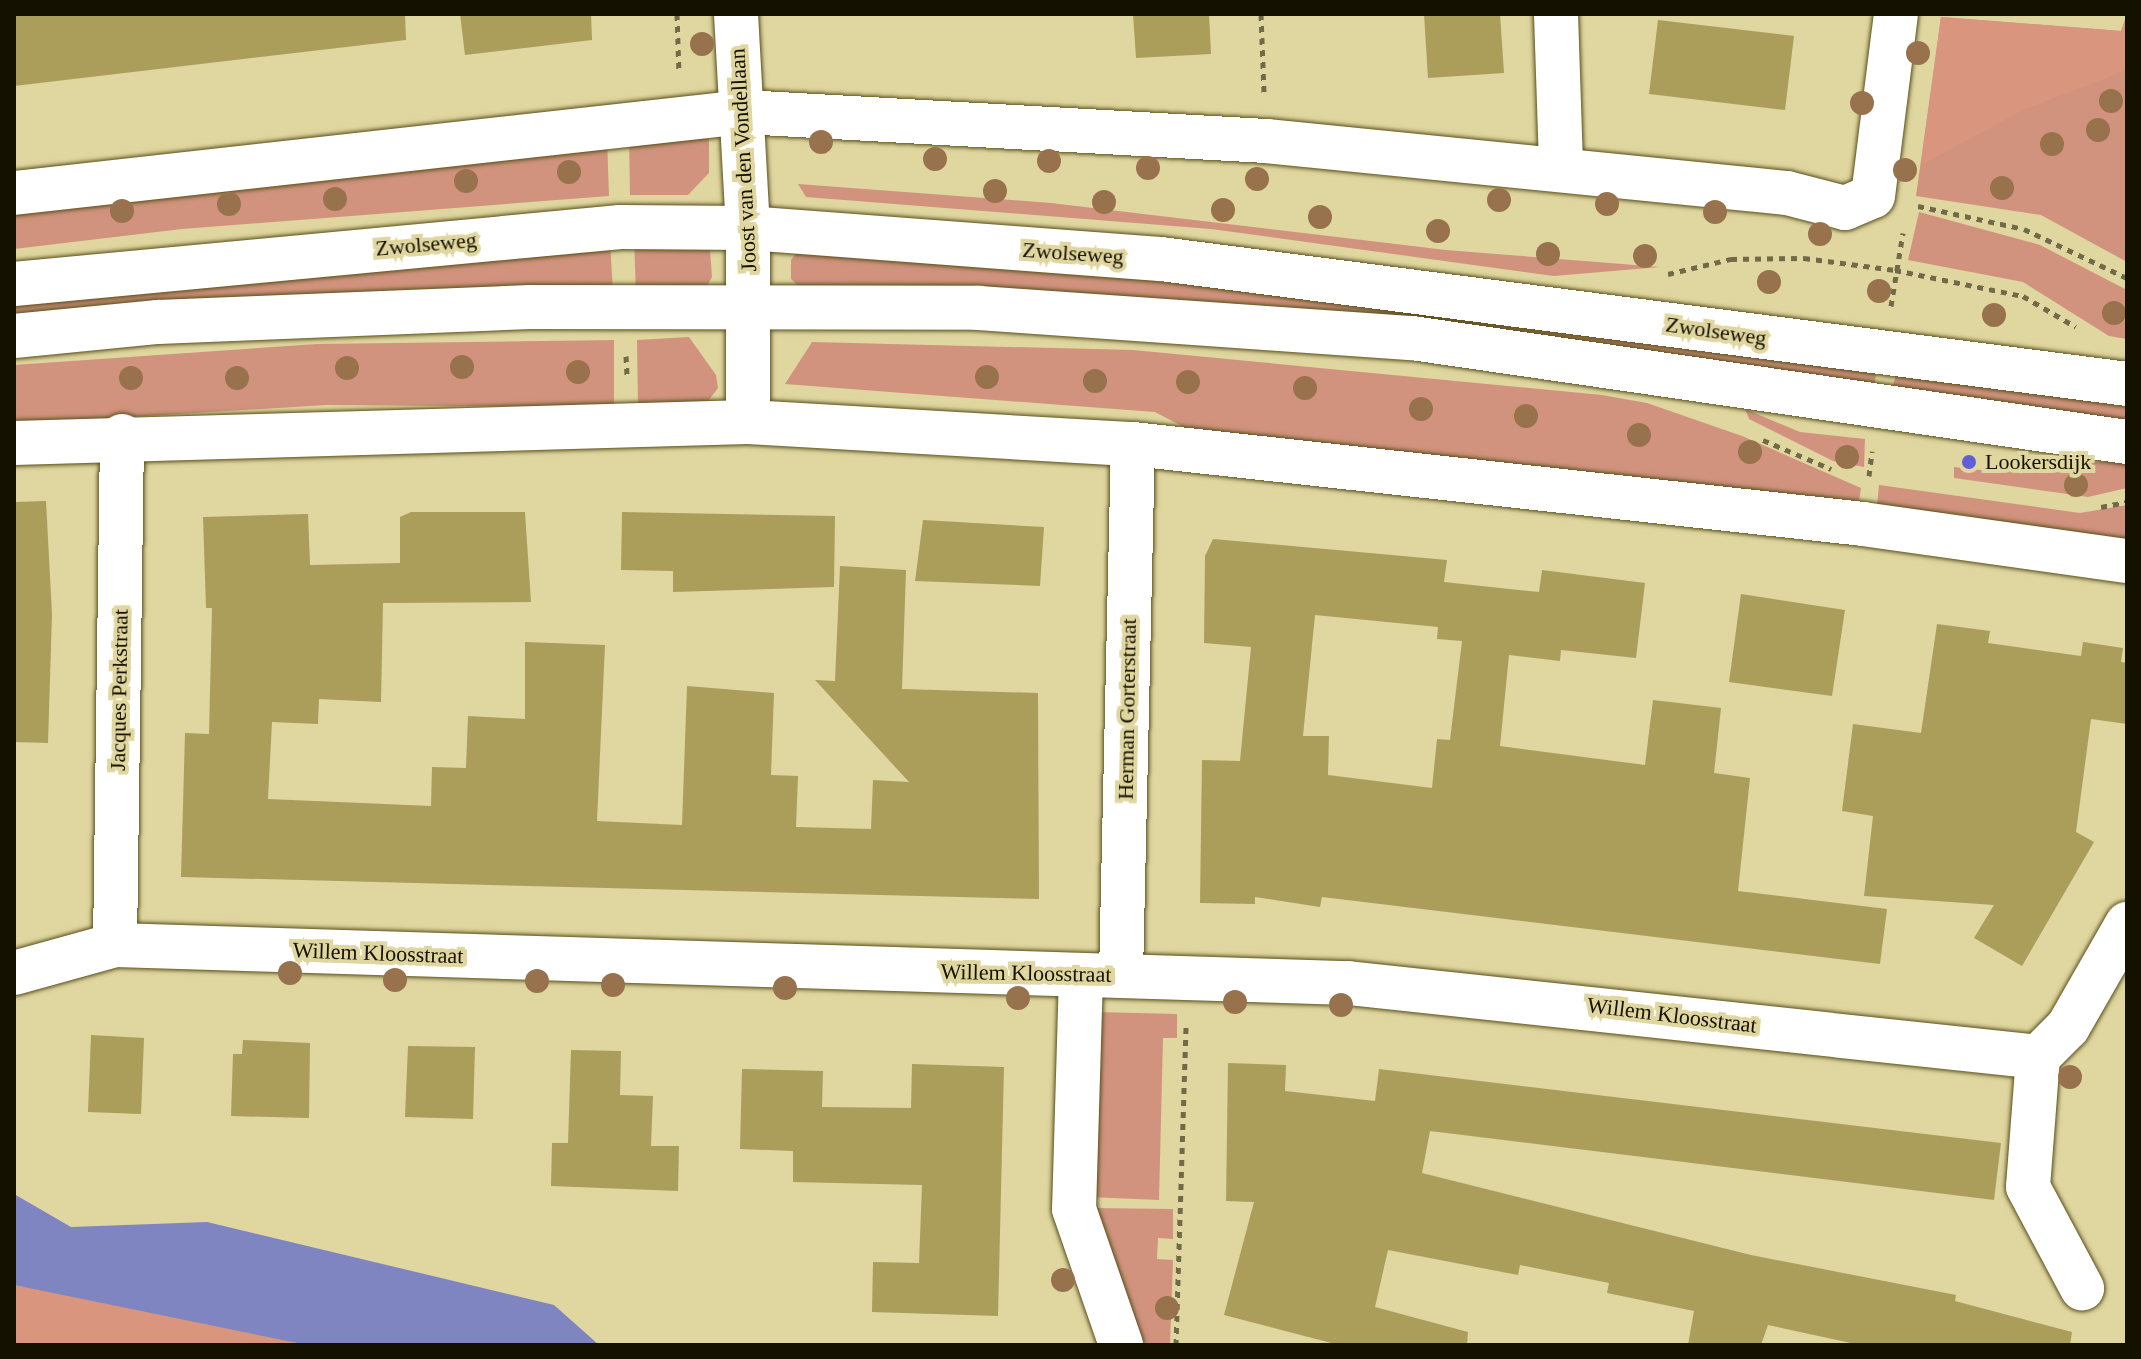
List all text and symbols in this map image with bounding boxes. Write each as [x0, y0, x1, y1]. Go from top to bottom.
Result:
street label: Joost van den Vondellaan [724, 48, 762, 272]
street label: Zwolseweg [374, 226, 478, 262]
street label: Zwolseweg [1021, 236, 1125, 270]
street label: Zwolseweg [1664, 311, 1768, 351]
place label: Lookersdijk [1985, 449, 2091, 475]
marker: Lookersdijk [1960, 453, 1978, 471]
street label: Jacques Perkstraat [104, 609, 134, 771]
street label: Herman Gorterstraat [1112, 618, 1142, 800]
street label: Willem Kloosstraat [292, 937, 464, 969]
street label: Willem Kloosstraat [940, 958, 1112, 988]
street label: Willem Kloosstraat [1586, 991, 1758, 1039]

